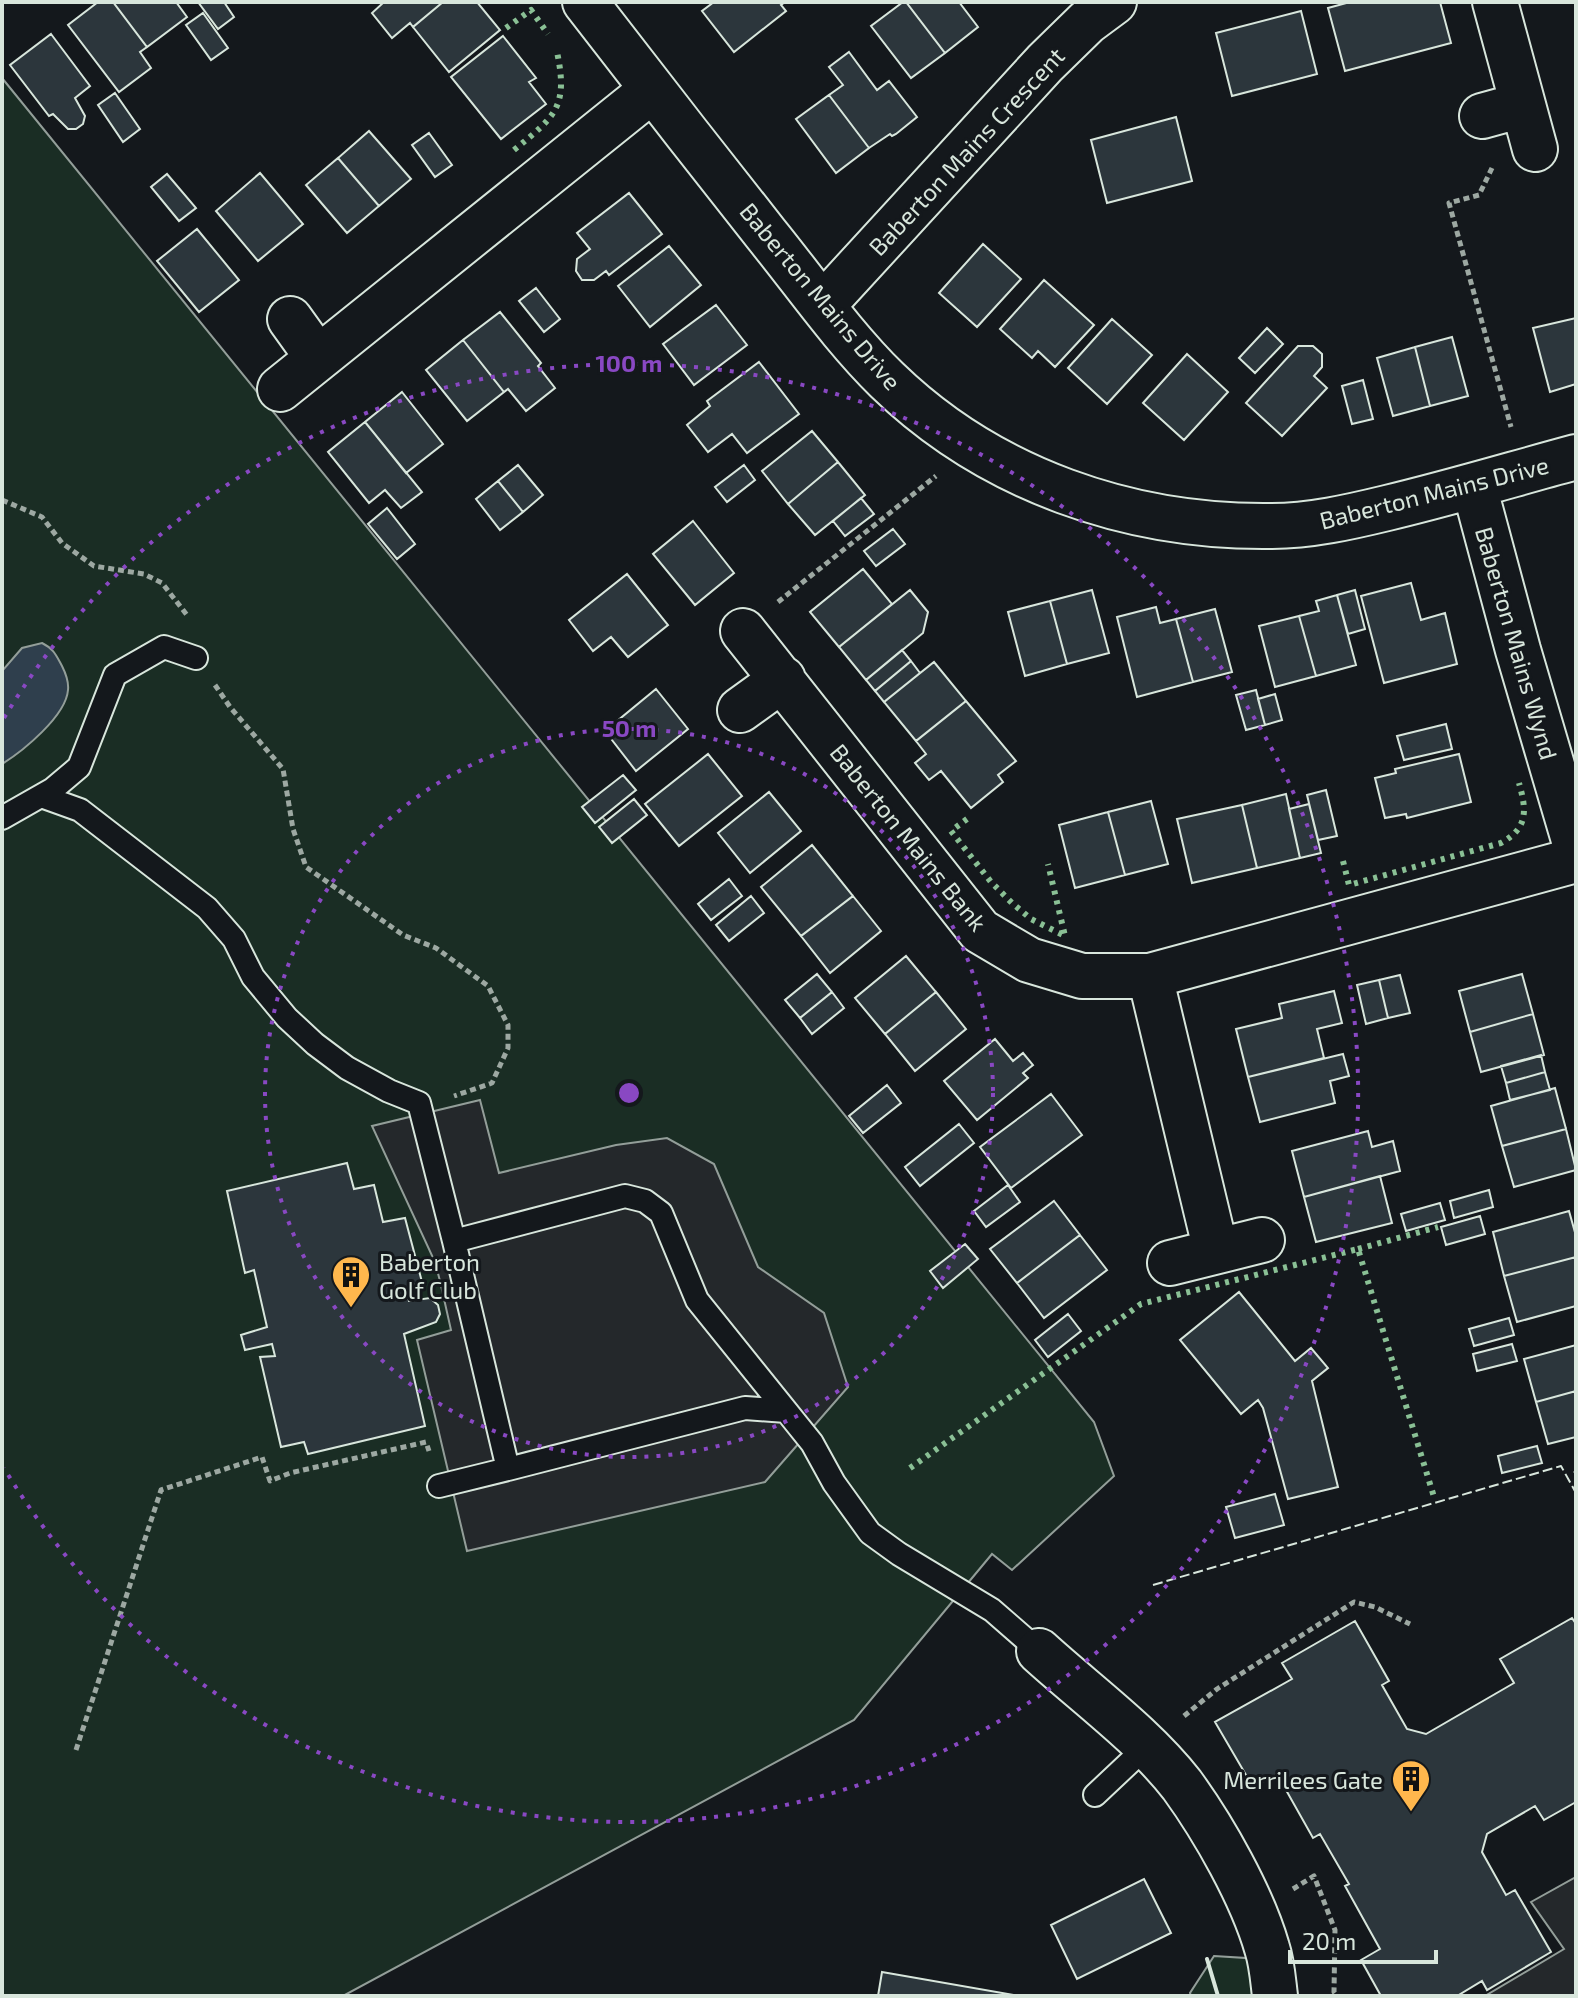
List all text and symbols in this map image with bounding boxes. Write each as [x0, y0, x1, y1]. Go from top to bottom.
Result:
street label: Baberton Mains Crescent [862, 41, 1070, 261]
street label: Baberton Mains Drive [734, 197, 908, 395]
text: 100 m [596, 348, 662, 377]
street label: Baberton Mains Drive [1316, 450, 1552, 534]
street label: Baberton Mains Wynd [1470, 523, 1564, 763]
text: 50 m [602, 713, 656, 742]
street label: Baberton Mains Bank [825, 738, 993, 936]
centre of rings [615, 1079, 643, 1107]
place label: Baberton Golf Club [379, 1247, 480, 1304]
building icon: Baberton Golf Club [330, 1254, 372, 1309]
building icon: Merrilees Gate [1390, 1758, 1432, 1813]
place label: Merrilees Gate [1223, 1765, 1383, 1794]
scale bar [1290, 1914, 1436, 1964]
text: 20 m [1302, 1926, 1356, 1955]

